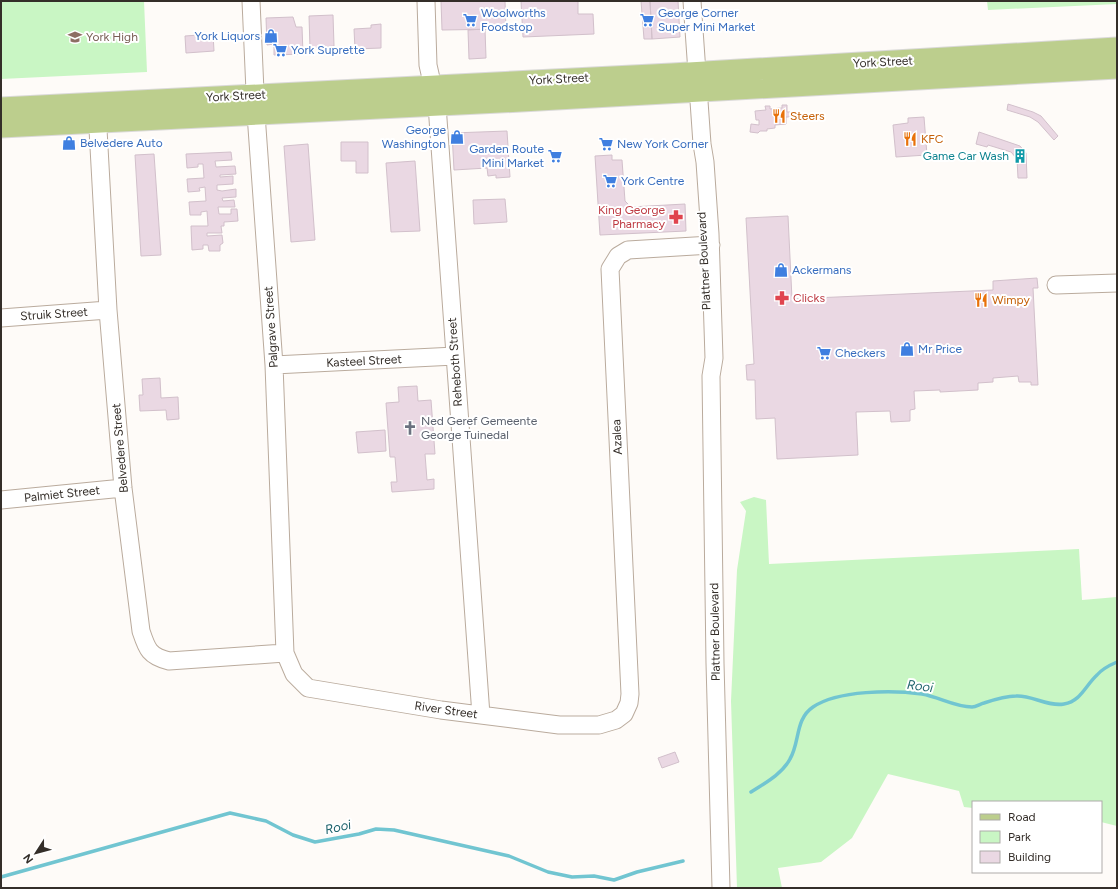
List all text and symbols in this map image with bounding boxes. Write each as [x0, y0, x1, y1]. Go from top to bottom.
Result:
place label: Woolworths Foodstop [481, 6, 546, 34]
place label: George Corner Super Mini Market [658, 6, 756, 34]
supermarket icon: Woolworths Foodstop [462, 12, 478, 28]
supermarket icon: George Corner Super Mini Market [639, 12, 655, 28]
shop icon: York Liquors [263, 28, 279, 44]
school or university icon: York High [67, 29, 83, 45]
place label: York Liquors [194, 29, 260, 43]
place label: York High [86, 30, 138, 44]
supermarket icon: York Suprette [272, 42, 288, 58]
place label: York Suprette [291, 43, 365, 57]
street label: York Street [853, 53, 914, 71]
street label: York Street [529, 70, 590, 88]
street label: York Street [206, 87, 267, 105]
restaurant icon: Steers [771, 108, 787, 124]
place label: Steers [790, 109, 825, 123]
place label: George Washington [382, 123, 446, 151]
shop icon: George Washington [449, 129, 465, 145]
restaurant icon: KFC [902, 131, 918, 147]
place label: KFC [921, 132, 944, 146]
shop icon: Belvedere Auto [61, 135, 77, 151]
place label: Belvedere Auto [80, 136, 163, 150]
supermarket icon: New York Corner [598, 136, 614, 152]
place label: New York Corner [617, 137, 708, 151]
place label: Garden Route Mini Market [469, 142, 544, 170]
supermarket icon: Garden Route Mini Market [547, 148, 563, 164]
building icon: Game Car Wash [1012, 148, 1028, 164]
place label: Game Car Wash [923, 149, 1009, 163]
supermarket icon: York Centre [602, 173, 618, 189]
place label: York Centre [621, 174, 685, 188]
place label: King George Pharmacy [598, 203, 666, 231]
pharmacy icon: King George Pharmacy [668, 209, 684, 225]
street label: Plattner Boulevard [694, 212, 714, 310]
shop icon: Ackermans [773, 262, 789, 278]
place label: Ackermans [792, 263, 852, 277]
street label: Palgrave Street [261, 285, 281, 368]
pharmacy icon: Clicks [774, 290, 790, 306]
place label: Clicks [793, 291, 825, 305]
restaurant icon: Wimpy [973, 292, 989, 308]
place label: Wimpy [992, 293, 1030, 307]
street label: Struik Street [20, 305, 89, 323]
street label: Reheboth Street [445, 317, 465, 407]
shop icon: Mr Price [899, 341, 915, 357]
place label: Mr Price [918, 342, 962, 356]
supermarket icon: Checkers [816, 345, 832, 361]
place label: Checkers [835, 346, 886, 360]
street label: Kasteel Street [326, 352, 403, 370]
street label: Belvedere Street [109, 402, 131, 493]
place label: Ned Geref Gemeente George Tuinedal [421, 414, 538, 442]
street label: Azalea [609, 419, 625, 455]
church icon: Ned Geref Gemeente George Tuinedal [402, 420, 418, 436]
street label: Palmiet Street [23, 483, 101, 505]
street label: Plattner Boulevard [707, 583, 723, 681]
water label: Rooi [906, 677, 935, 695]
street label: River Street [414, 699, 479, 721]
legend [972, 801, 1102, 873]
text: Road [1008, 810, 1036, 824]
water label: Rooi [324, 817, 353, 837]
text: Park [1008, 830, 1031, 844]
north arrow [16, 833, 56, 873]
text: Building [1008, 850, 1051, 864]
text: N [21, 851, 36, 866]

